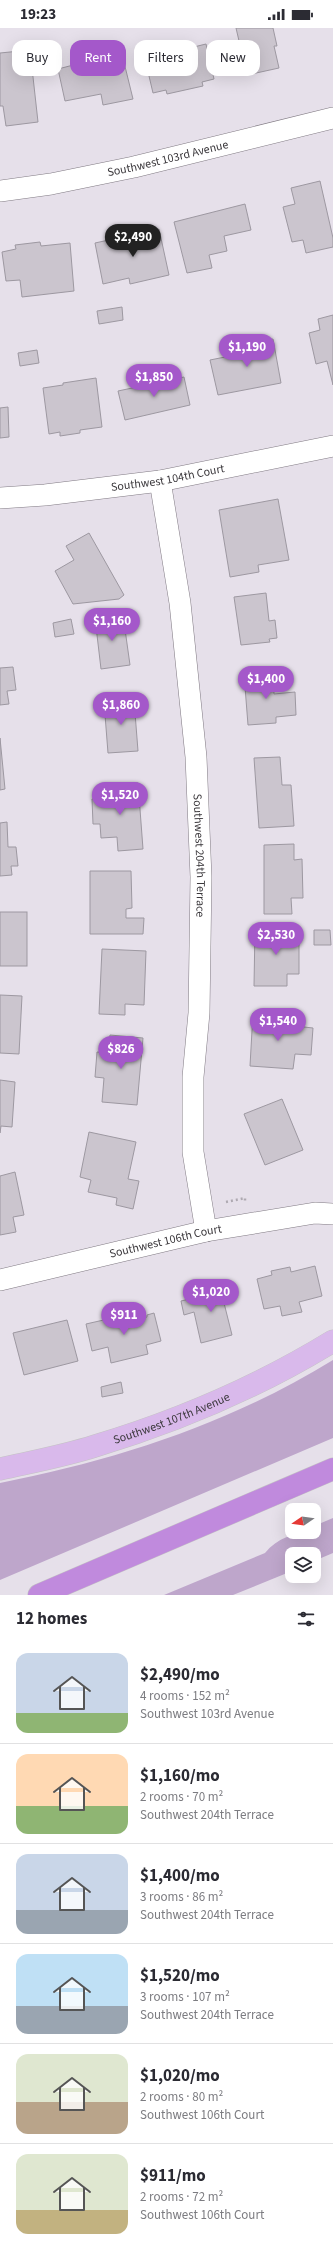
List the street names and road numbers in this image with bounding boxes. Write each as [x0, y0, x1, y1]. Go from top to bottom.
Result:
street label: Southwest 103rd Avenue [106, 136, 230, 181]
street label: Southwest 104th Court [110, 460, 226, 496]
street label: Southwest 204th Terrace [189, 793, 209, 917]
street label: Southwest 106th Court [108, 1221, 223, 1263]
street label: Southwest 107th Avenue [111, 1389, 233, 1449]

